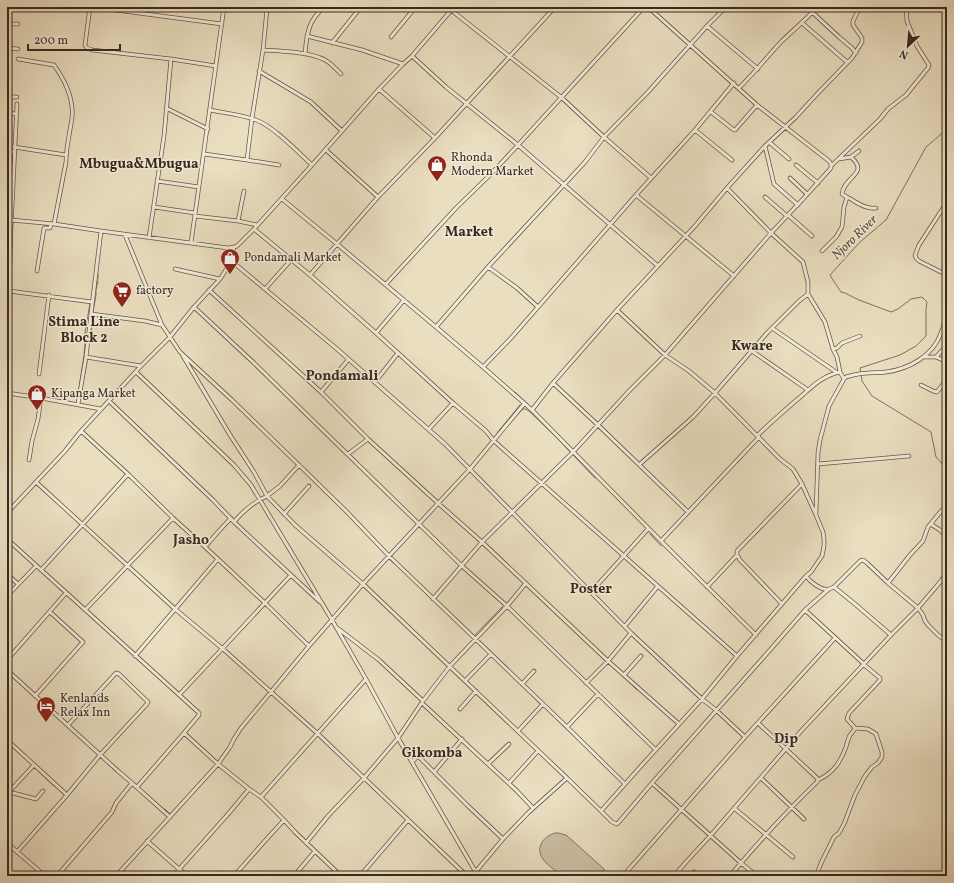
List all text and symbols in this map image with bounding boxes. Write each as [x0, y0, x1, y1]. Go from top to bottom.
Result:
scale bar [28, 26, 120, 52]
north arrow [888, 26, 928, 66]
text: 200 m [34, 33, 68, 49]
text: N [897, 45, 911, 62]
place label: Rhonda Modern Market [451, 150, 534, 180]
shop icon: Rhonda Modern Market [426, 154, 448, 182]
district label: Mbugua&Mbugua [79, 155, 199, 174]
water label: Njoro River [828, 212, 882, 264]
district label: Market [445, 223, 493, 242]
shop icon: Pondamali Market [219, 247, 241, 275]
place label: Pondamali Market [244, 250, 342, 266]
supermarket icon: factory [111, 280, 133, 308]
place label: factory [136, 283, 174, 299]
district label: Stima Line Block 2 [48, 313, 120, 348]
district label: Kware [731, 337, 773, 356]
district label: Pondamali [306, 367, 378, 386]
shop icon: Kipanga Market [26, 383, 48, 411]
place label: Kipanga Market [51, 386, 136, 402]
district label: Jasho [172, 531, 209, 550]
district label: Poster [570, 580, 612, 599]
place label: Kenlands Relax Inn [60, 691, 110, 721]
hotel icon: Kenlands Relax Inn [35, 695, 57, 723]
district label: Dip [774, 730, 798, 749]
district label: Gikomba [402, 744, 463, 763]

